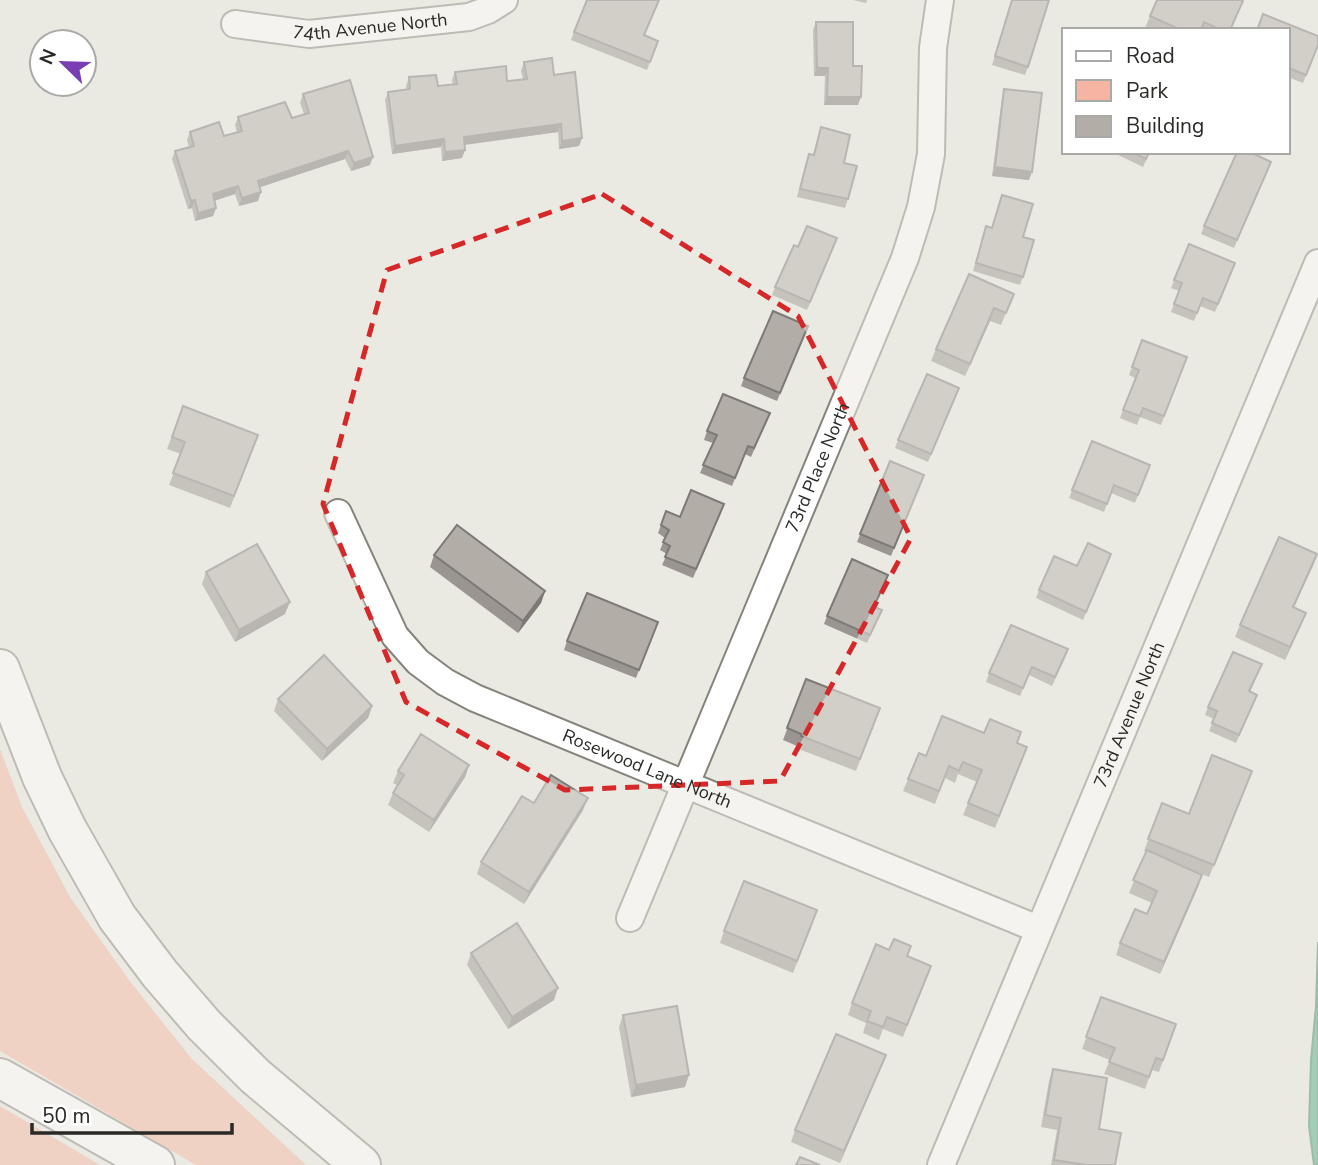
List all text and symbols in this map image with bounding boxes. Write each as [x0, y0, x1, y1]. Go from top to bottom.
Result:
street label: 74th Avenue North [291, 7, 449, 47]
north arrow [28, 28, 98, 98]
legend [1062, 28, 1290, 154]
text: Road [1126, 42, 1175, 70]
text: N [34, 45, 63, 68]
text: Park [1126, 77, 1168, 105]
text: Building [1126, 112, 1204, 140]
street label: 73rd Place North [780, 399, 855, 536]
street label: 73rd Avenue North [1088, 638, 1170, 791]
street label: Rosewood Lane North [559, 723, 735, 814]
scale bar [32, 1092, 231, 1136]
text: 50 m [42, 1102, 91, 1130]

